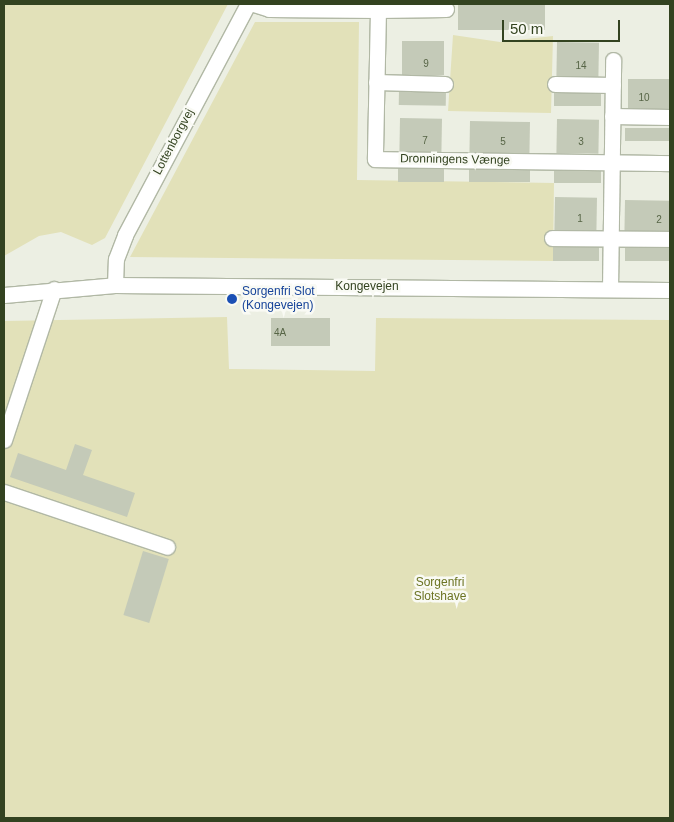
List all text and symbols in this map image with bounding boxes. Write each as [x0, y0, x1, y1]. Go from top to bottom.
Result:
scale bar [504, 10, 622, 42]
text: 50 m [510, 20, 543, 37]
house number: 9 [423, 58, 429, 70]
house number: 14 [575, 60, 587, 72]
house number: 10 [638, 92, 650, 104]
street label: Lottenborgvej [151, 107, 197, 177]
house number: 7 [422, 135, 428, 147]
house number: 5 [500, 136, 506, 148]
house number: 3 [578, 136, 584, 148]
street label: Dronningens Vænge [400, 152, 510, 168]
house number: 1 [577, 213, 583, 225]
house number: 2 [656, 214, 662, 226]
street label: Kongevejen [335, 280, 399, 294]
place label: Sorgenfri Slot (Kongevejen) [242, 285, 315, 313]
marker: Sorgenfri Slot (Kongevejen) [226, 293, 238, 305]
house number: 4A [274, 327, 286, 339]
park label: Sorgenfri Slotshave [414, 576, 466, 604]

